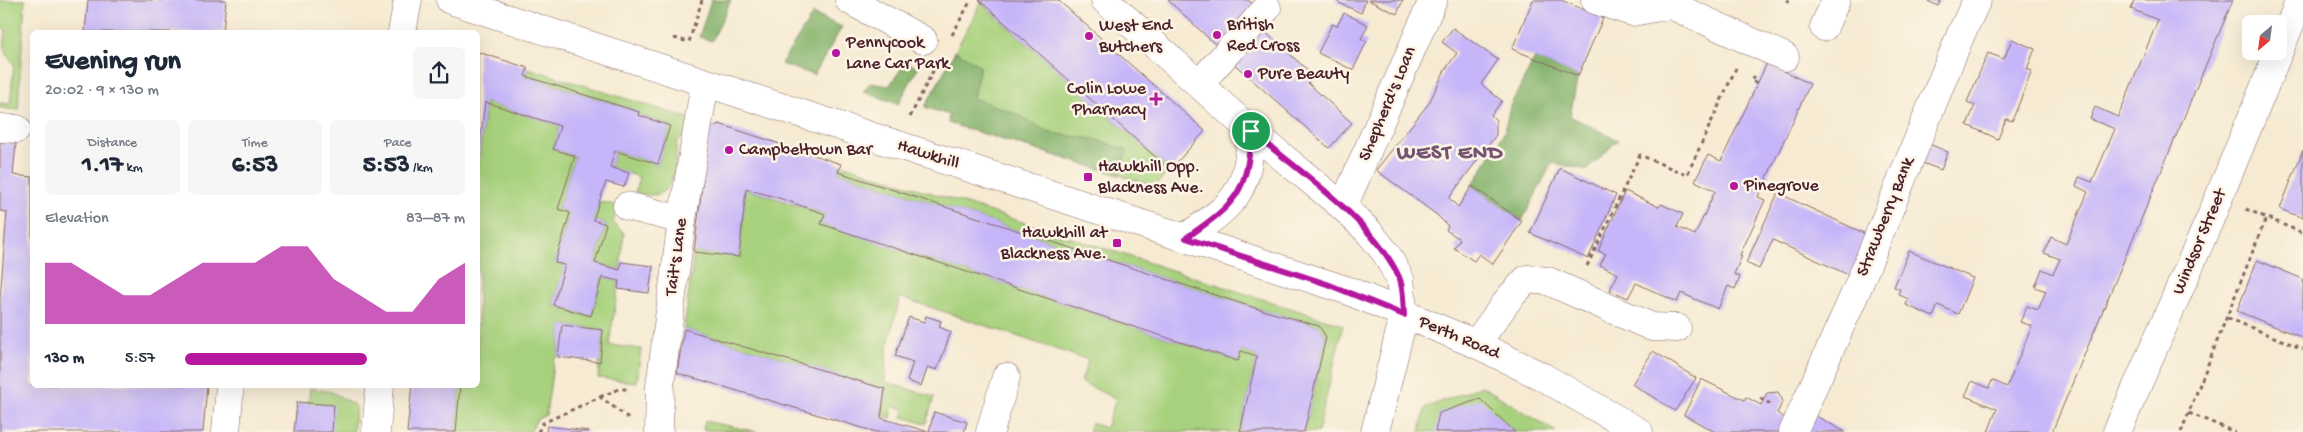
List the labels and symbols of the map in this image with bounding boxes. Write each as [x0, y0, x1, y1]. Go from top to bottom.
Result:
place label: British Red Cross [1226, 15, 1301, 57]
north arrow [2242, 15, 2288, 60]
place label: West End Butchers [1098, 16, 1174, 58]
marker: British Red Cross [1211, 29, 1223, 41]
marker: West End Butchers [1083, 30, 1095, 42]
place label: Pennycook Lane Car Park [845, 33, 951, 75]
street label: Shepherd's Loan [1355, 43, 1422, 164]
marker: Pennycook Lane Car Park [830, 47, 842, 59]
place label: Pure Beauty [1257, 64, 1350, 85]
marker: Pure Beauty [1242, 68, 1254, 80]
place label: Colin Lowe Pharmacy [1067, 79, 1147, 121]
marker: Colin Lowe Pharmacy [1150, 93, 1162, 105]
pin [1230, 110, 1272, 152]
street label: Hawkhill [894, 135, 962, 175]
place label: Campbeltown Bar [739, 140, 874, 161]
district label: WEST END [1396, 141, 1503, 167]
marker: Campbeltown Bar [723, 144, 735, 156]
street label: Strawberry Bank [1853, 153, 1920, 280]
place label: Hawkhill Opp. Blackness Ave. [1097, 157, 1204, 199]
marker: Hawkhill Opp. Blackness Ave. [1082, 171, 1094, 183]
place label: Pinegrove [1743, 176, 1820, 197]
marker: Pinegrove [1728, 180, 1740, 192]
street label: Windsor Street [2168, 184, 2232, 298]
street label: Tait's Lane [661, 216, 693, 298]
place label: Hawkhill at Blackness Ave. [1000, 223, 1109, 265]
marker: Hawkhill at Blackness Ave. [1111, 237, 1123, 249]
street label: Perth Road [1414, 311, 1504, 365]

